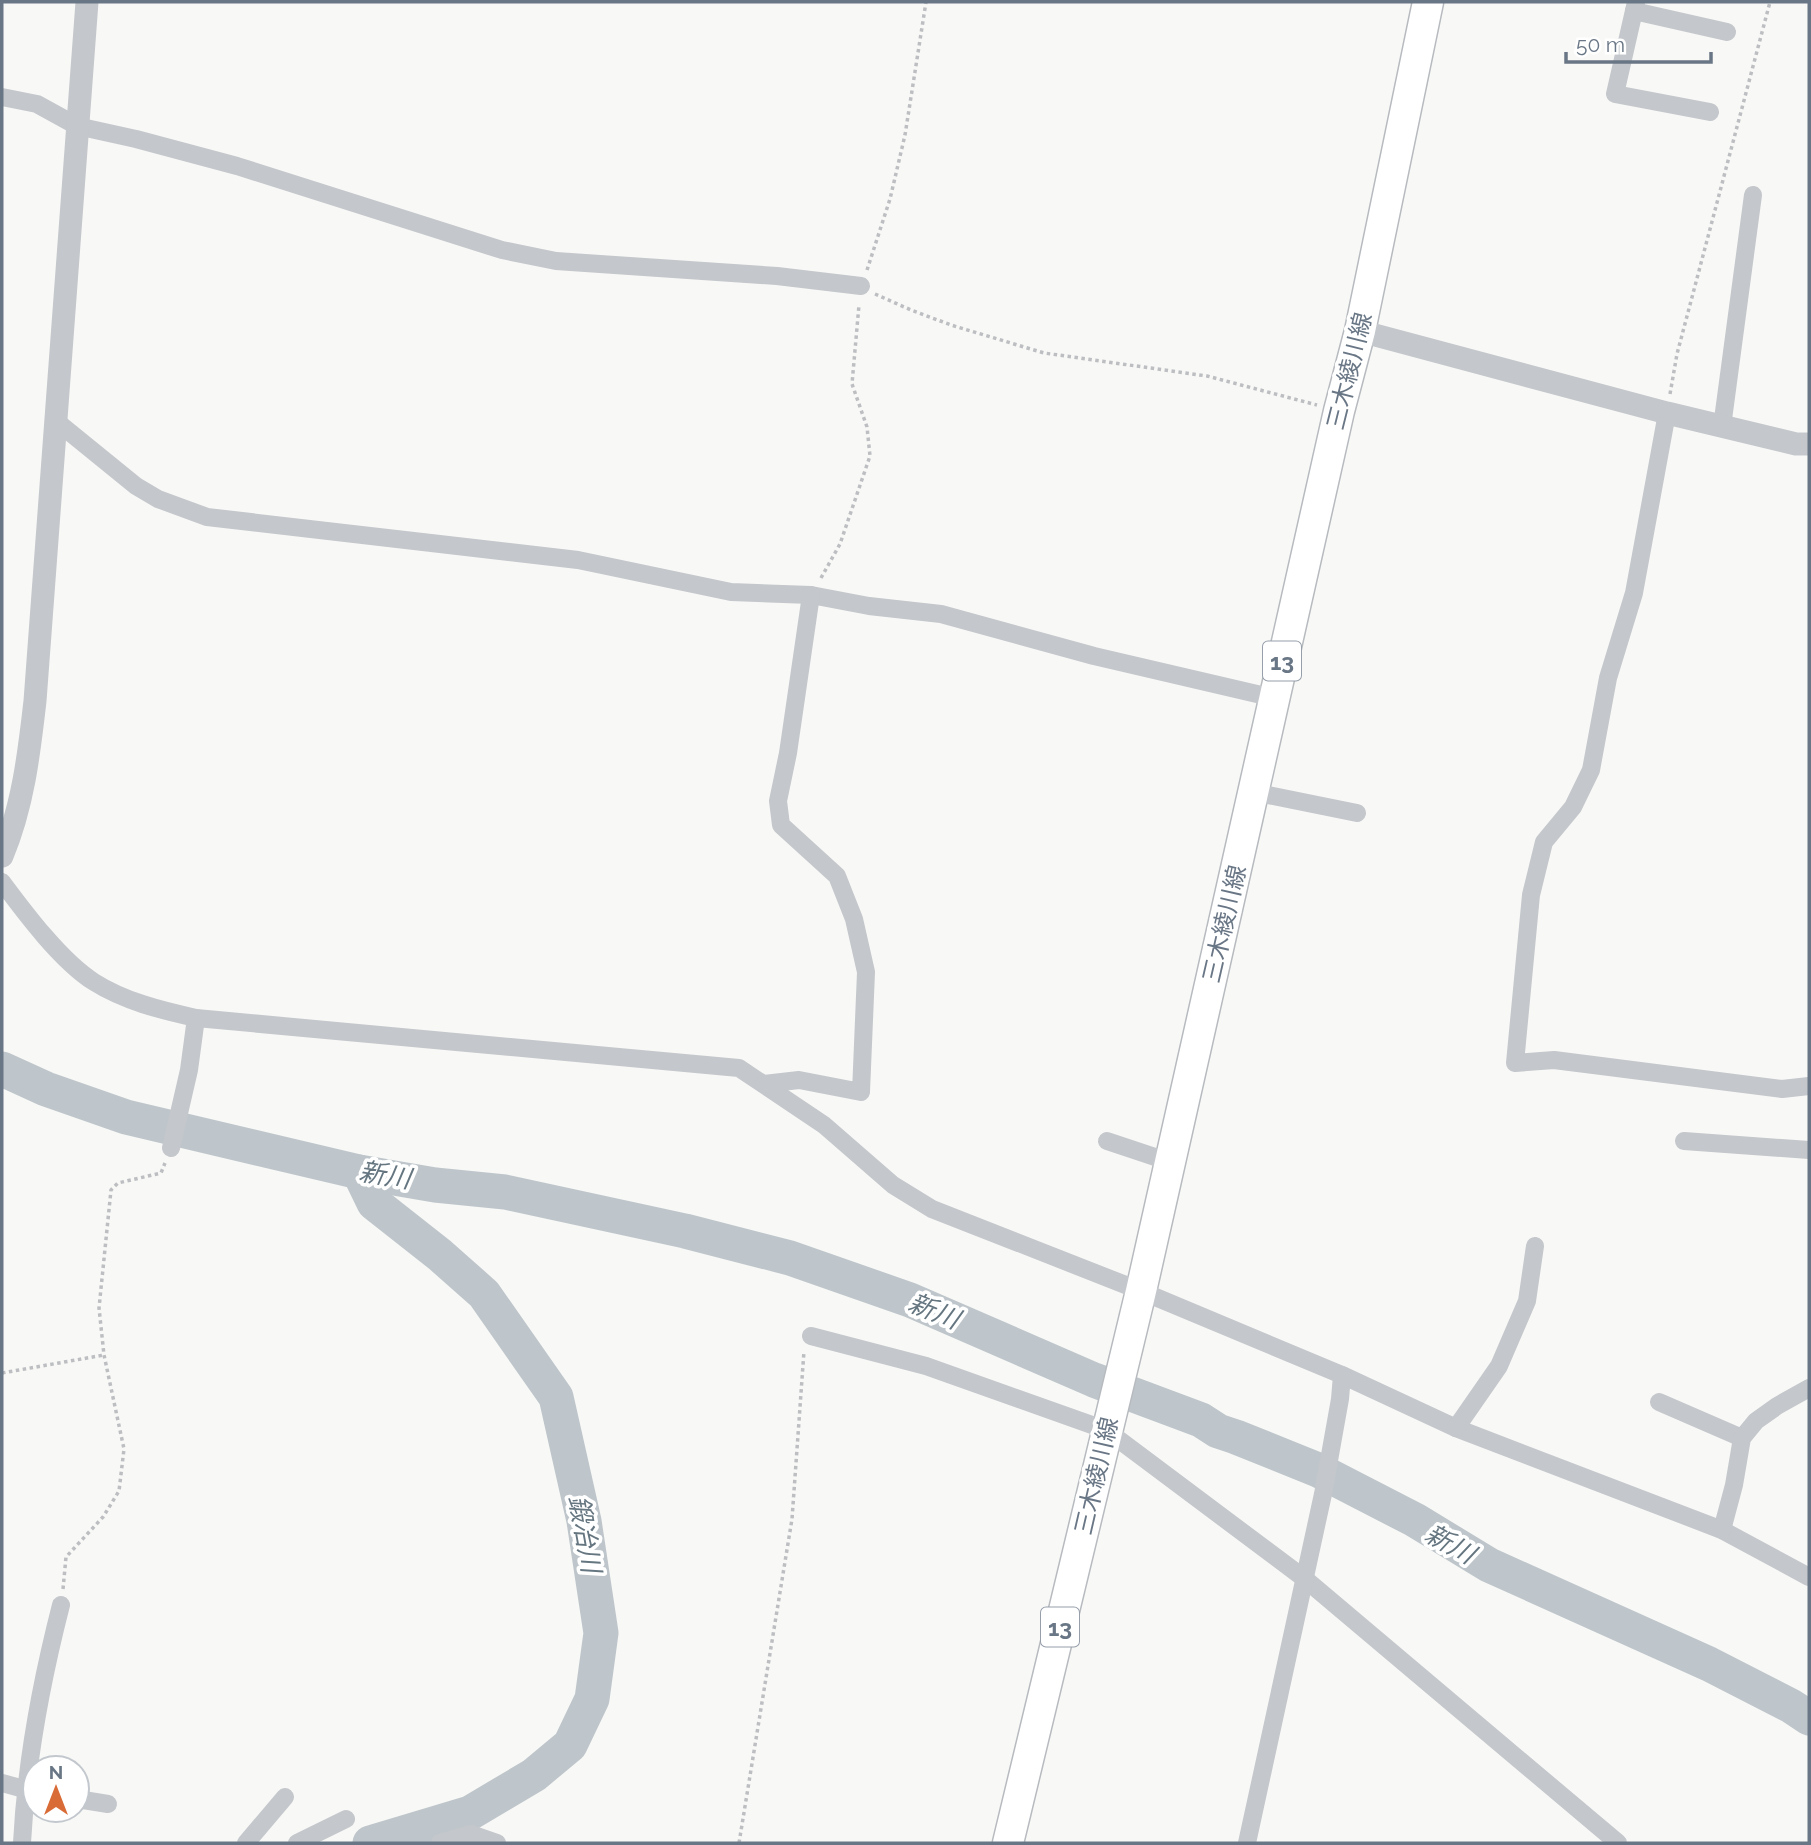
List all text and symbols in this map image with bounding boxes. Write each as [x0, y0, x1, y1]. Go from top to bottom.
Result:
scale bar [1566, 21, 1711, 65]
text: 50 m [1576, 32, 1625, 57]
street label: 三木綾川線 [1320, 309, 1378, 433]
road number: 13 [1263, 642, 1301, 680]
street label: 三木綾川線 [1196, 862, 1252, 986]
water label: 新川 [357, 1156, 416, 1194]
water label: 新川 [904, 1287, 967, 1336]
street label: 三木綾川線 [1068, 1414, 1124, 1538]
water label: 鍛冶川 [563, 1493, 607, 1578]
water label: 新川 [1420, 1518, 1483, 1571]
road number: 13 [1041, 1608, 1079, 1646]
north arrow [21, 1754, 91, 1824]
text: N [49, 1761, 63, 1783]

